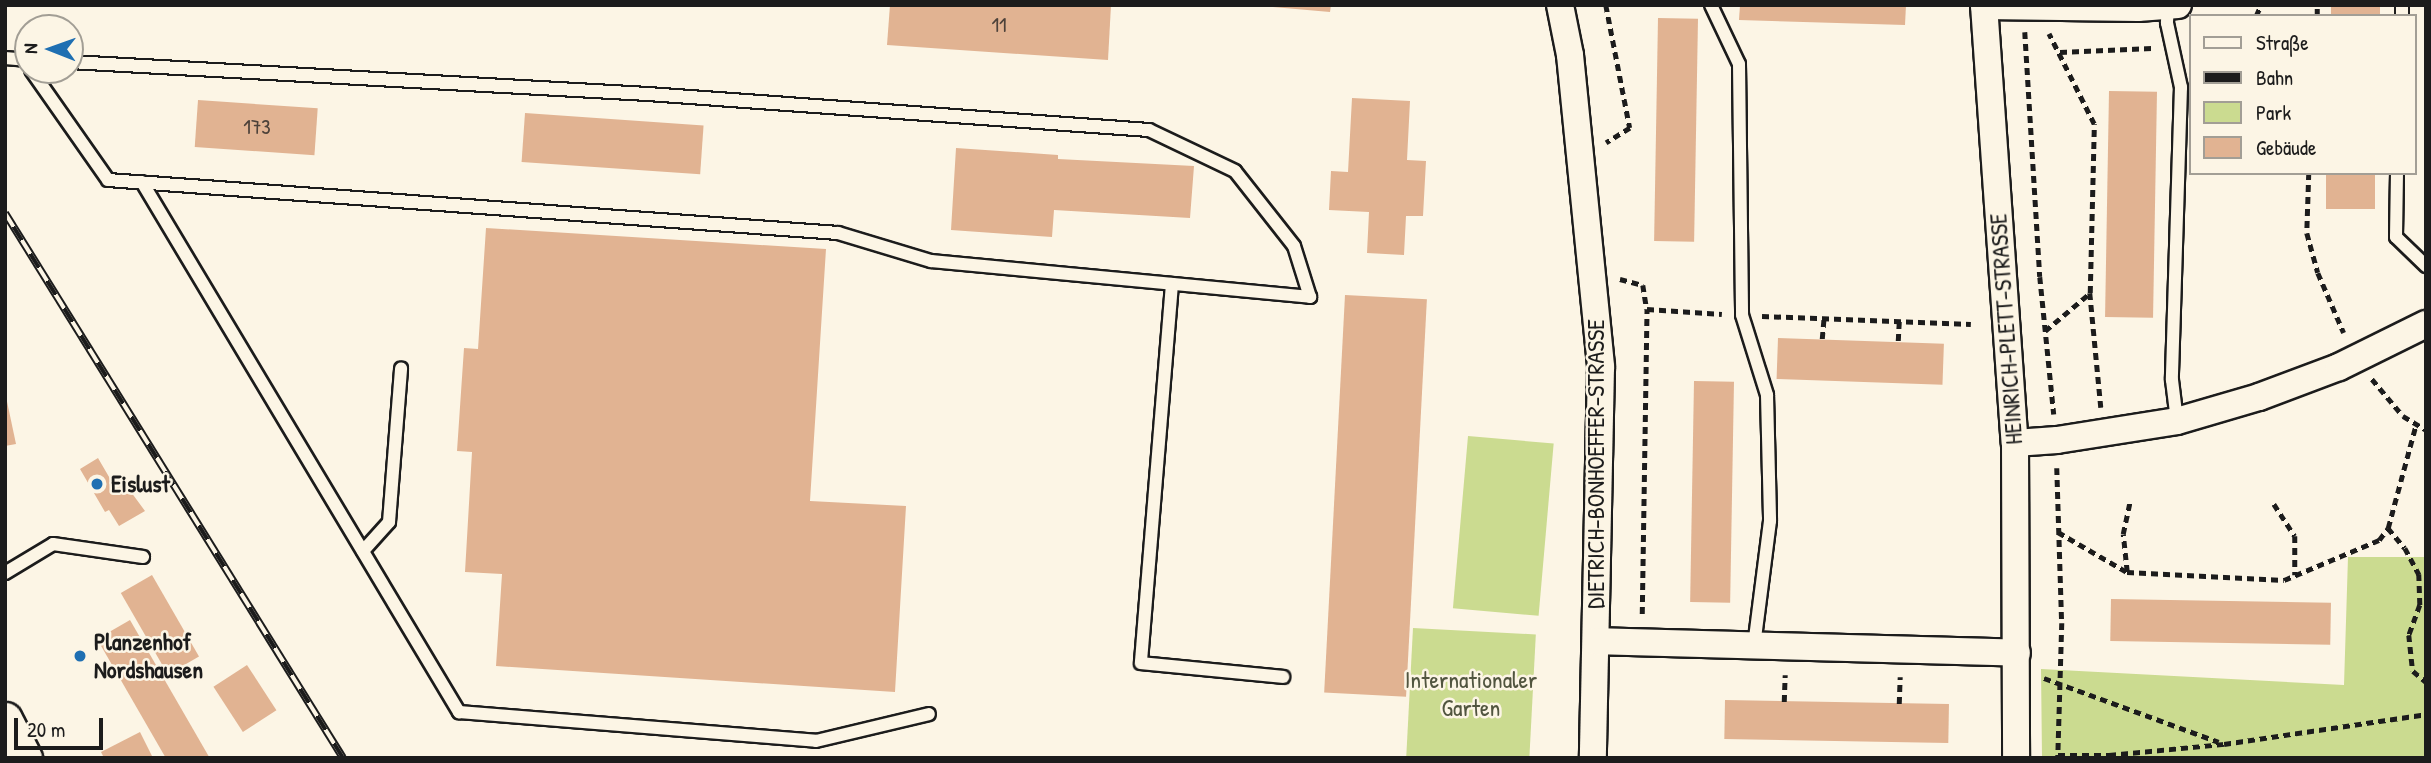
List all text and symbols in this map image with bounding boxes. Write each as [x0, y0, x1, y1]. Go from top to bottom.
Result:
house number: 11 [991, 12, 1007, 38]
north arrow [14, 14, 84, 84]
legend [2190, 14, 2417, 175]
text: Straße [2256, 28, 2309, 57]
text: N [17, 43, 43, 54]
text: Bahn [2256, 63, 2293, 92]
text: Park [2256, 98, 2291, 127]
house number: 173 [243, 114, 271, 140]
text: Gebäude [2256, 133, 2316, 162]
street label: HEINRICH-PLETT-STRASSE [1984, 212, 2028, 446]
street label: DIETRICH-BONHOEFFER-STRASSE [1582, 319, 1610, 609]
place label: Eislust [111, 470, 170, 498]
marker: Eislust [89, 476, 105, 492]
place label: Planzenhof Nordshausen [94, 628, 203, 684]
marker: Planzenhof Nordshausen [72, 648, 88, 664]
park label: Internationaler Garten [1405, 666, 1537, 722]
scale bar [18, 704, 107, 748]
text: 20 m [27, 715, 65, 744]

